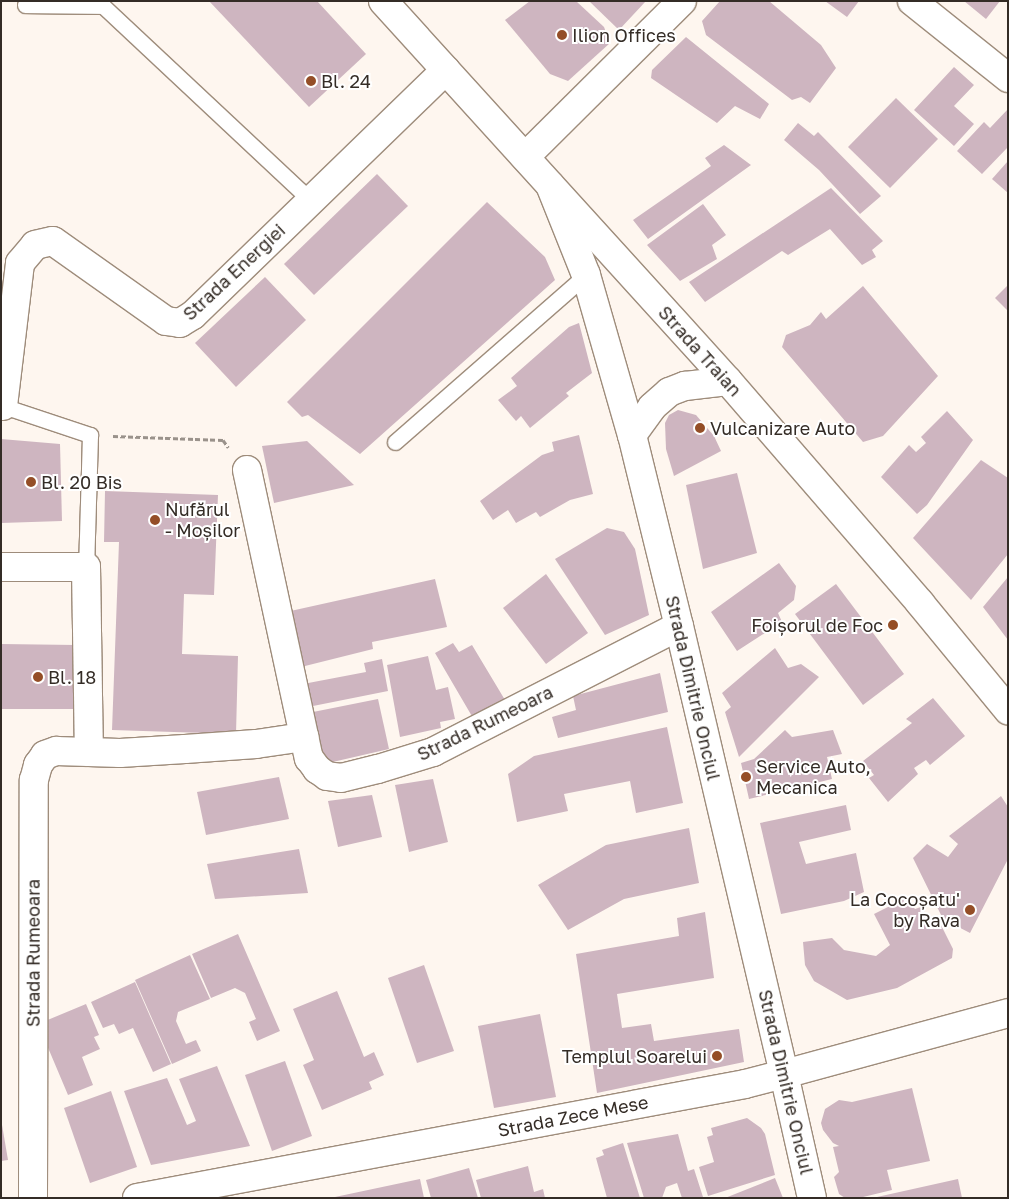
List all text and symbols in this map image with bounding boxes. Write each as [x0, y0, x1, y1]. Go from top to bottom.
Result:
place label: Ilion Offices [572, 24, 676, 46]
marker: Ilion Offices [556, 29, 568, 41]
place label: Bl. 24 [321, 70, 371, 92]
marker: Bl. 24 [305, 75, 317, 87]
street label: Strada Energiei [179, 219, 289, 325]
street label: Strada Traian [654, 302, 746, 400]
place label: Vulcanizare Auto [710, 417, 855, 439]
marker: Vulcanizare Auto [694, 422, 706, 434]
place label: Bl. 20 Bis [41, 471, 122, 493]
marker: Bl. 20 Bis [25, 476, 37, 488]
place label: Nufărul - Moșilor [165, 499, 240, 542]
marker: Nufărul - Moșilor [149, 514, 161, 526]
street label: Strada Dimitrie Onciul [661, 594, 725, 782]
place label: Foișorul de Foc [751, 614, 883, 636]
marker: Foișorul de Foc [887, 619, 899, 631]
place label: Bl. 18 [48, 666, 96, 688]
marker: Bl. 18 [32, 671, 44, 683]
street label: Strada Rumeoara [414, 681, 556, 765]
place label: Service Auto, Mecanica [756, 756, 871, 799]
marker: Service Auto, Mecanica [740, 771, 752, 783]
street label: Strada Rumeoara [22, 879, 44, 1027]
place label: La Cocoșatu' by Rava [850, 889, 960, 932]
marker: La Cocoșatu' by Rava [964, 904, 976, 916]
street label: Strada Dimitrie Onciul [754, 988, 818, 1176]
place label: Templul Soarelui [562, 1045, 707, 1067]
marker: Templul Soarelui [711, 1050, 723, 1062]
street label: Strada Zece Mese [496, 1091, 650, 1141]

